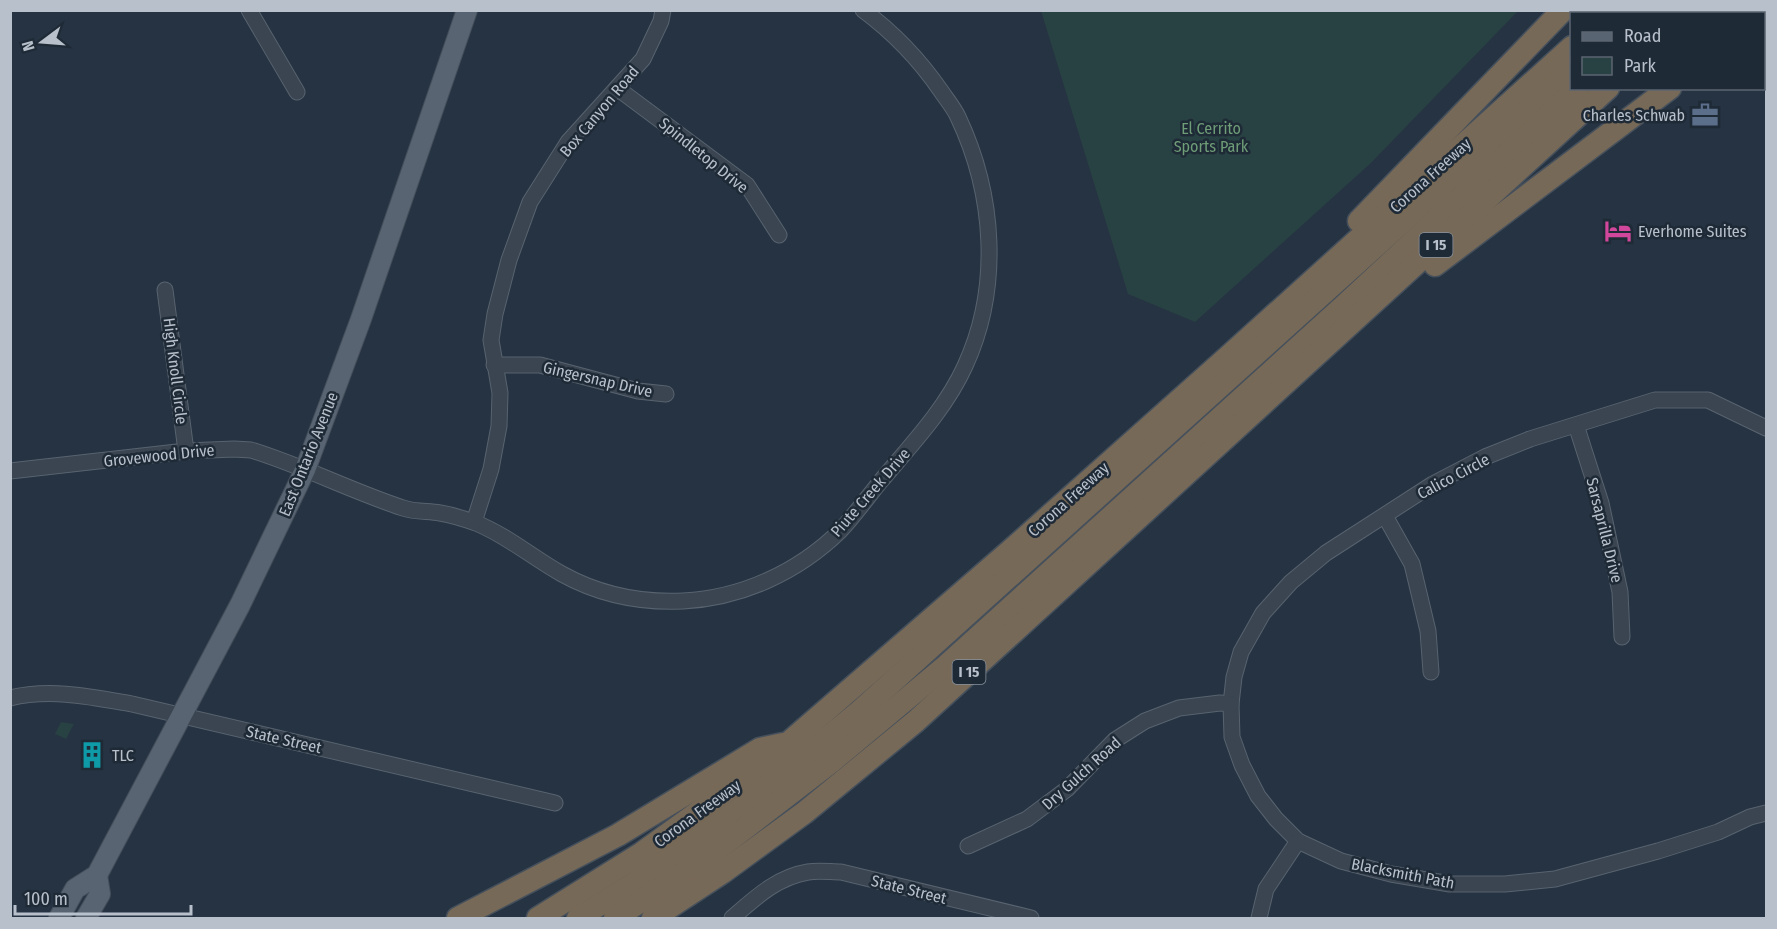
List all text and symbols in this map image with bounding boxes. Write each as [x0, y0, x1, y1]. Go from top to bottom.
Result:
north arrow [12, 12, 72, 72]
legend [1570, 12, 1765, 90]
text: Road [1624, 25, 1661, 47]
text: N [18, 39, 39, 53]
text: Park [1624, 55, 1657, 77]
street label: Box Canyon Road [556, 62, 643, 161]
office icon: Charles Schwab [1690, 100, 1720, 130]
place label: Charles Schwab [1583, 106, 1685, 125]
street label: Spindletop Drive [655, 114, 752, 197]
park label: El Cerrito Sports Park [1174, 119, 1249, 156]
street label: Corona Freeway [1386, 134, 1475, 217]
hotel icon: Everhome Suites [1603, 216, 1633, 246]
place label: Everhome Suites [1638, 222, 1747, 241]
road number: I 15 [1420, 233, 1452, 257]
street label: High Knoll Circle [160, 317, 191, 425]
street label: Gingersnap Drive [541, 358, 654, 401]
street label: East Ontario Avenue [275, 389, 342, 519]
street label: Grovewood Drive [103, 440, 215, 471]
street label: Piute Creek Drive [827, 444, 914, 541]
street label: Calico Circle [1414, 450, 1493, 503]
street label: Corona Freeway [1024, 458, 1113, 541]
street label: Sarsaprilla Drive [1582, 476, 1627, 585]
road number: I 15 [952, 660, 986, 684]
street label: State Street [244, 722, 324, 758]
street label: Dry Gulch Road [1038, 733, 1125, 814]
building icon: TLC [77, 740, 107, 770]
place label: TLC [112, 746, 134, 765]
street label: Corona Freeway [650, 775, 745, 851]
street label: Blacksmith Path [1350, 854, 1456, 893]
street label: State Street [869, 871, 949, 908]
scale bar [15, 878, 190, 916]
text: 100 m [24, 888, 68, 910]

